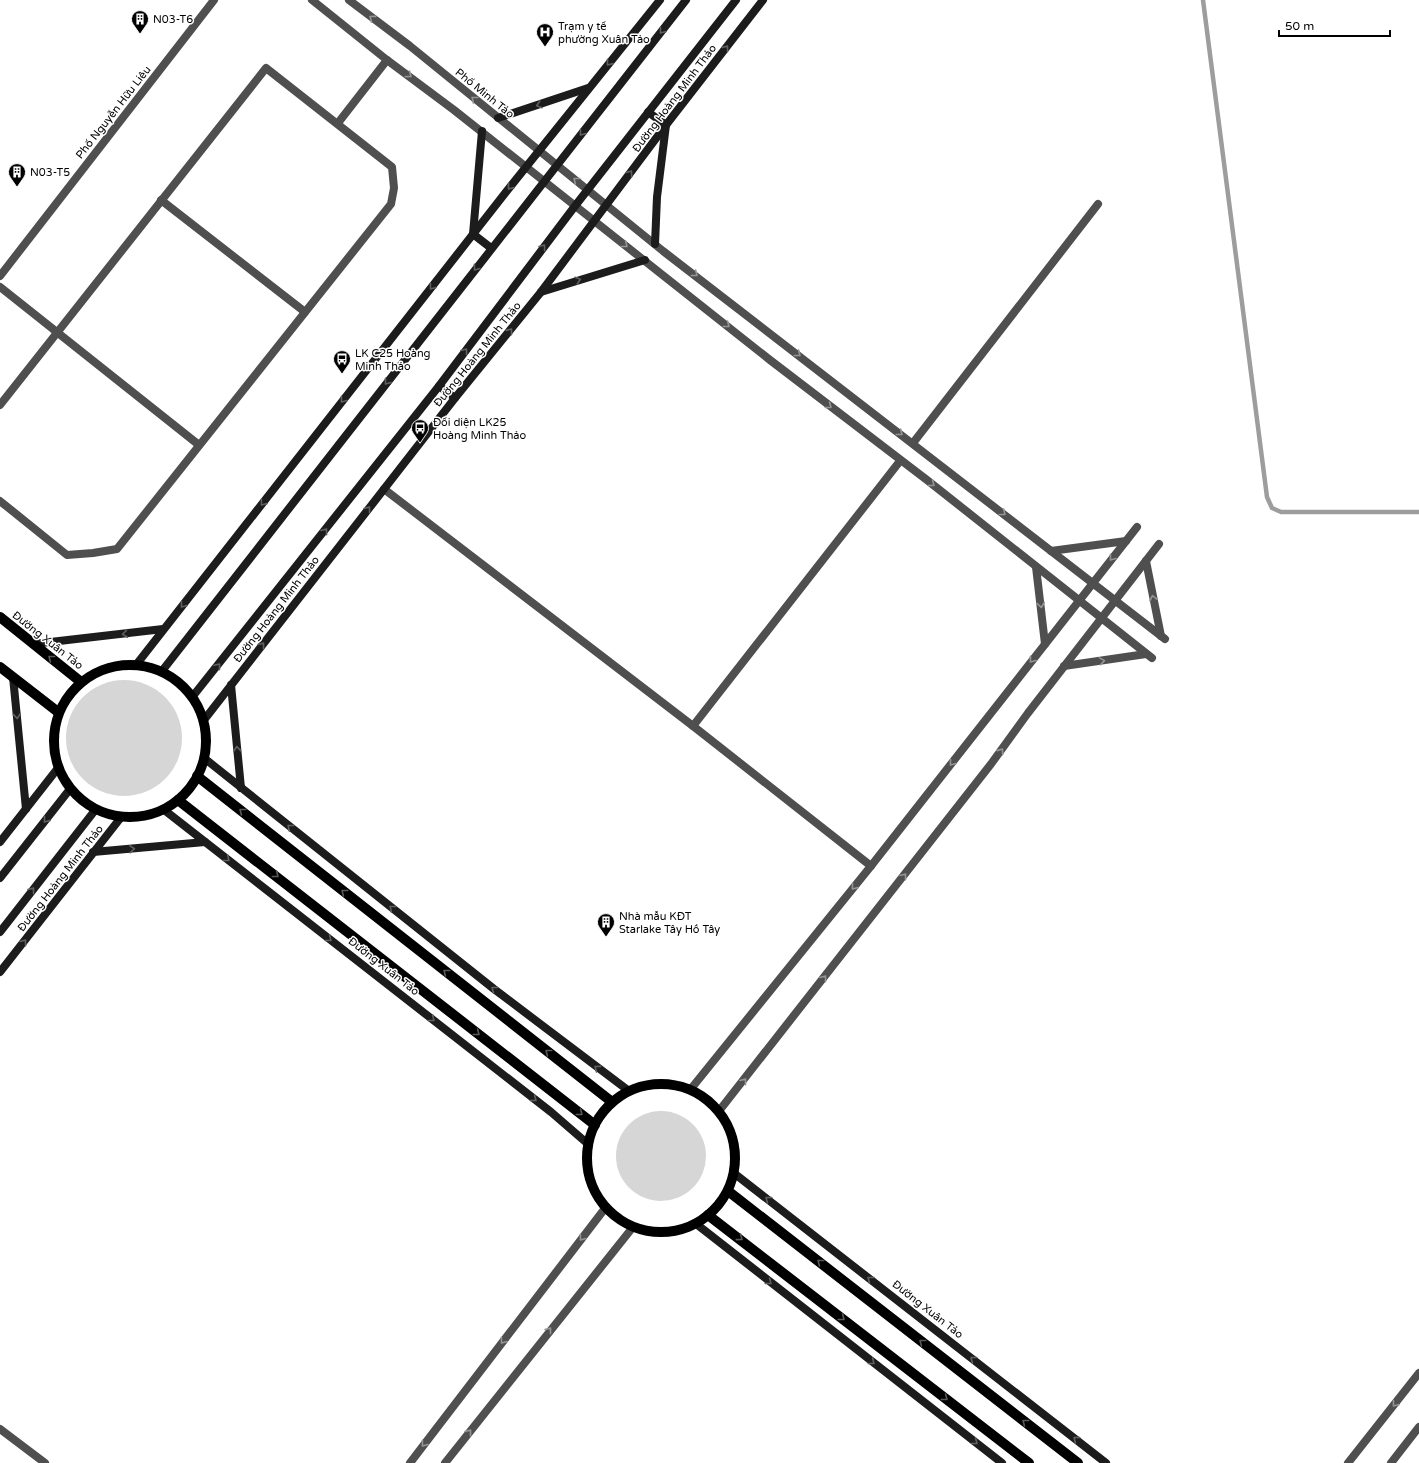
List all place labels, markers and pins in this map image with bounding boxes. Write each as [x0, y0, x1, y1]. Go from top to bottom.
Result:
building icon: N03-T6 [130, 9, 150, 34]
place label: N03-T6 [153, 13, 193, 26]
place label: Trạm y tế phường Xuân Tảo [558, 20, 650, 46]
hospital icon: Trạm y tế phường Xuân Tảo [535, 22, 555, 47]
building icon: N03-T5 [7, 162, 27, 187]
place label: N03-T5 [30, 166, 70, 179]
place label: LK C25 Hoàng Minh Thảo [355, 347, 431, 373]
bus stop icon: LK C25 Hoàng Minh Thảo [332, 349, 352, 374]
place label: Đối diện LK25 Hoàng Minh Thảo [433, 416, 527, 442]
bus stop icon: Đối diện LK25 Hoàng Minh Thảo [410, 418, 430, 443]
place label: Nhà mẫu KĐT Starlake Tây Hồ Tây [619, 910, 720, 936]
building icon: Nhà mẫu KĐT Starlake Tây Hồ Tây [596, 912, 616, 937]

